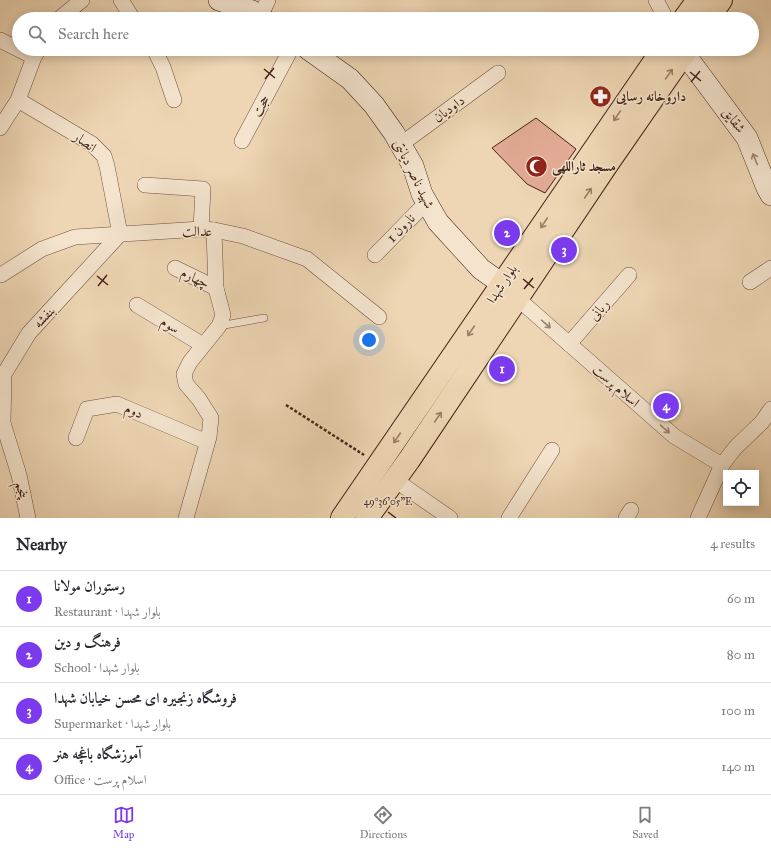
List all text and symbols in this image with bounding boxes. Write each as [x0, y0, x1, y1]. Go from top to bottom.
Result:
search box [12, 12, 759, 56]
icon: search [26, 23, 48, 45]
text: Search here [58, 25, 129, 43]
one-way arrow [665, 69, 673, 80]
pharmacy icon: داروخانه رسایی [588, 83, 614, 109]
place label: داروخانه رسایی [615, 88, 686, 106]
street label: حجت [248, 92, 274, 120]
street label: داودیان [430, 92, 468, 126]
street label: شقایق [719, 104, 749, 136]
one-way arrow [613, 110, 621, 121]
street label: انصار [68, 127, 100, 156]
street label: شهید ناصر دیانتی [389, 137, 438, 212]
mosque icon: مسجد ثاراللهی [524, 153, 550, 179]
one-way arrow [751, 154, 759, 166]
place label: مسجد ثاراللهی [552, 158, 616, 176]
one-way arrow [584, 187, 592, 198]
street label: نارون 1 [383, 210, 419, 246]
one-way arrow [539, 217, 547, 229]
pin: 2 [494, 218, 520, 248]
street label: عدالت [182, 223, 212, 240]
pin: 3 [551, 235, 577, 265]
street label: بلوار شهدا [483, 261, 522, 307]
street label: چهارم [176, 264, 212, 296]
street label: ربانی [585, 296, 613, 324]
street label: بنفشه [29, 302, 59, 332]
street label: سوم [155, 313, 183, 341]
one-way arrow [541, 319, 551, 328]
one-way arrow [466, 325, 474, 337]
your location [359, 330, 379, 350]
pin: 1 [489, 354, 515, 384]
street label: اسلام پرست [586, 361, 643, 414]
pin: 4 [653, 391, 679, 421]
street label: دوم [121, 400, 146, 426]
one-way arrow [434, 412, 442, 423]
one-way arrow [660, 424, 670, 433]
one-way arrow [393, 433, 402, 444]
map controls [723, 470, 759, 506]
button: locate [723, 470, 759, 506]
street label: پنجم [7, 480, 33, 503]
text: 49°36'05"E [364, 496, 412, 508]
text: Nearby [16, 534, 67, 555]
text: 4 results [710, 536, 755, 552]
text: رستوران مولانا [54, 577, 125, 595]
text: 1 [26, 591, 32, 607]
text: 60 m [727, 591, 755, 607]
text: Restaurant · بلوار شهدا [54, 604, 161, 620]
text: فرهنگ و دین [54, 633, 121, 651]
text: 2 [26, 647, 32, 663]
text: 80 m [727, 647, 755, 663]
text: School · بلوار شهدا [54, 660, 139, 676]
text: فروشگاه زنجیره ای محسن خیابان شهدا [54, 689, 237, 707]
text: 3 [26, 703, 32, 719]
text: 100 m [721, 703, 755, 719]
text: Supermarket · بلوار شهدا [54, 716, 171, 732]
text: آموزشگاه باغچه هنر [54, 745, 142, 763]
text: 4 [25, 759, 33, 775]
text: 140 m [721, 759, 755, 775]
text: Office · اسلام پرست [54, 772, 146, 788]
tab: Map [113, 804, 135, 841]
tab: Directions [360, 804, 407, 841]
tab: Saved [632, 804, 658, 841]

